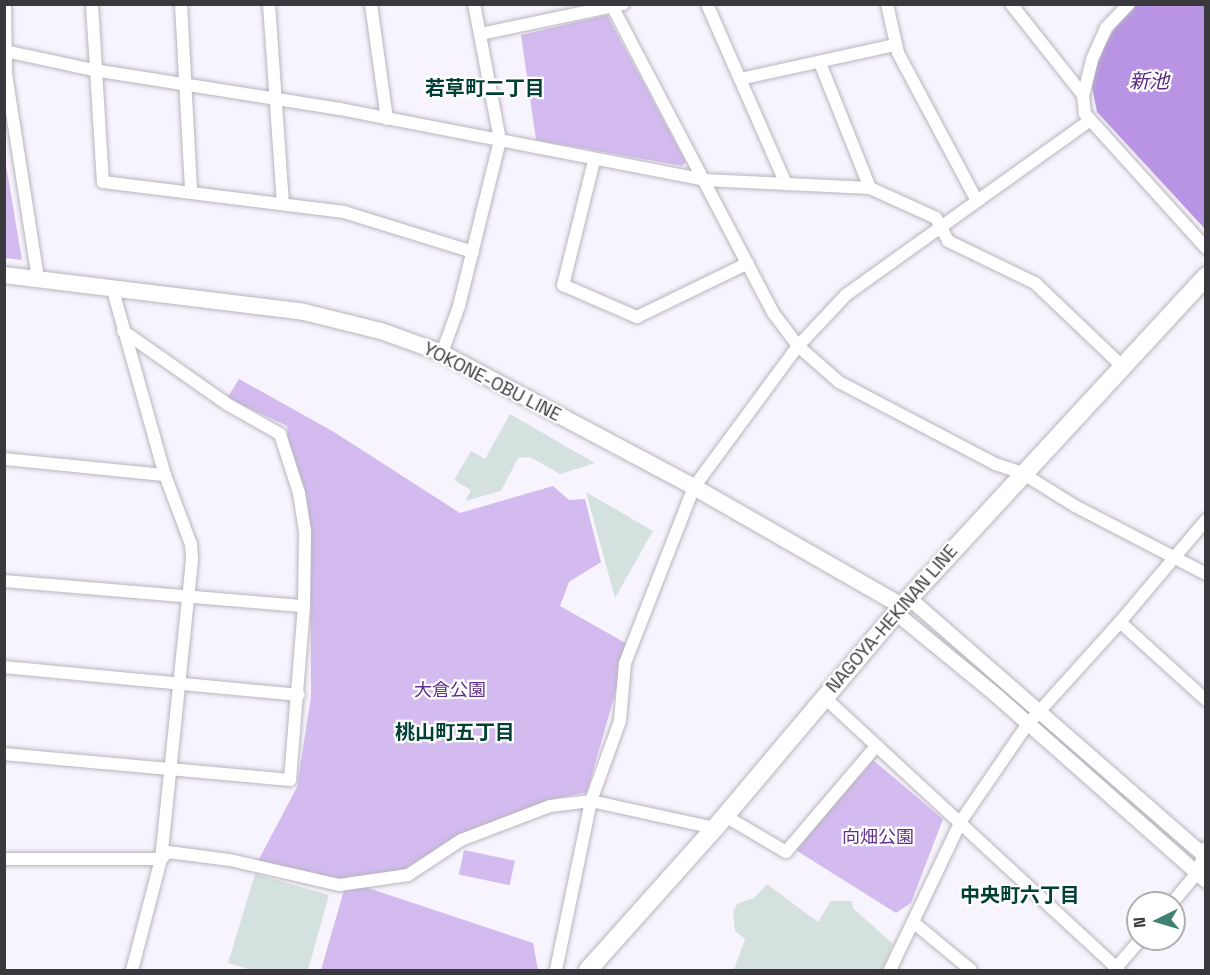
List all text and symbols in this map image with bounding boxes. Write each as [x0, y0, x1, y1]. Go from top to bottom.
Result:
water label: 新池 [1129, 69, 1169, 93]
district label: 若草町二丁目 [425, 76, 545, 100]
street label: YOKONE-OBU LINE [420, 338, 564, 426]
street label: NAGOYA-HEKINAN LINE [822, 541, 962, 697]
park label: 大倉公園 [414, 679, 486, 701]
district label: 桃山町五丁目 [395, 720, 515, 744]
park label: 向畑公園 [842, 826, 914, 848]
district label: 中央町六丁目 [960, 883, 1080, 907]
north arrow [1126, 891, 1186, 951]
text: N [1129, 916, 1150, 929]

